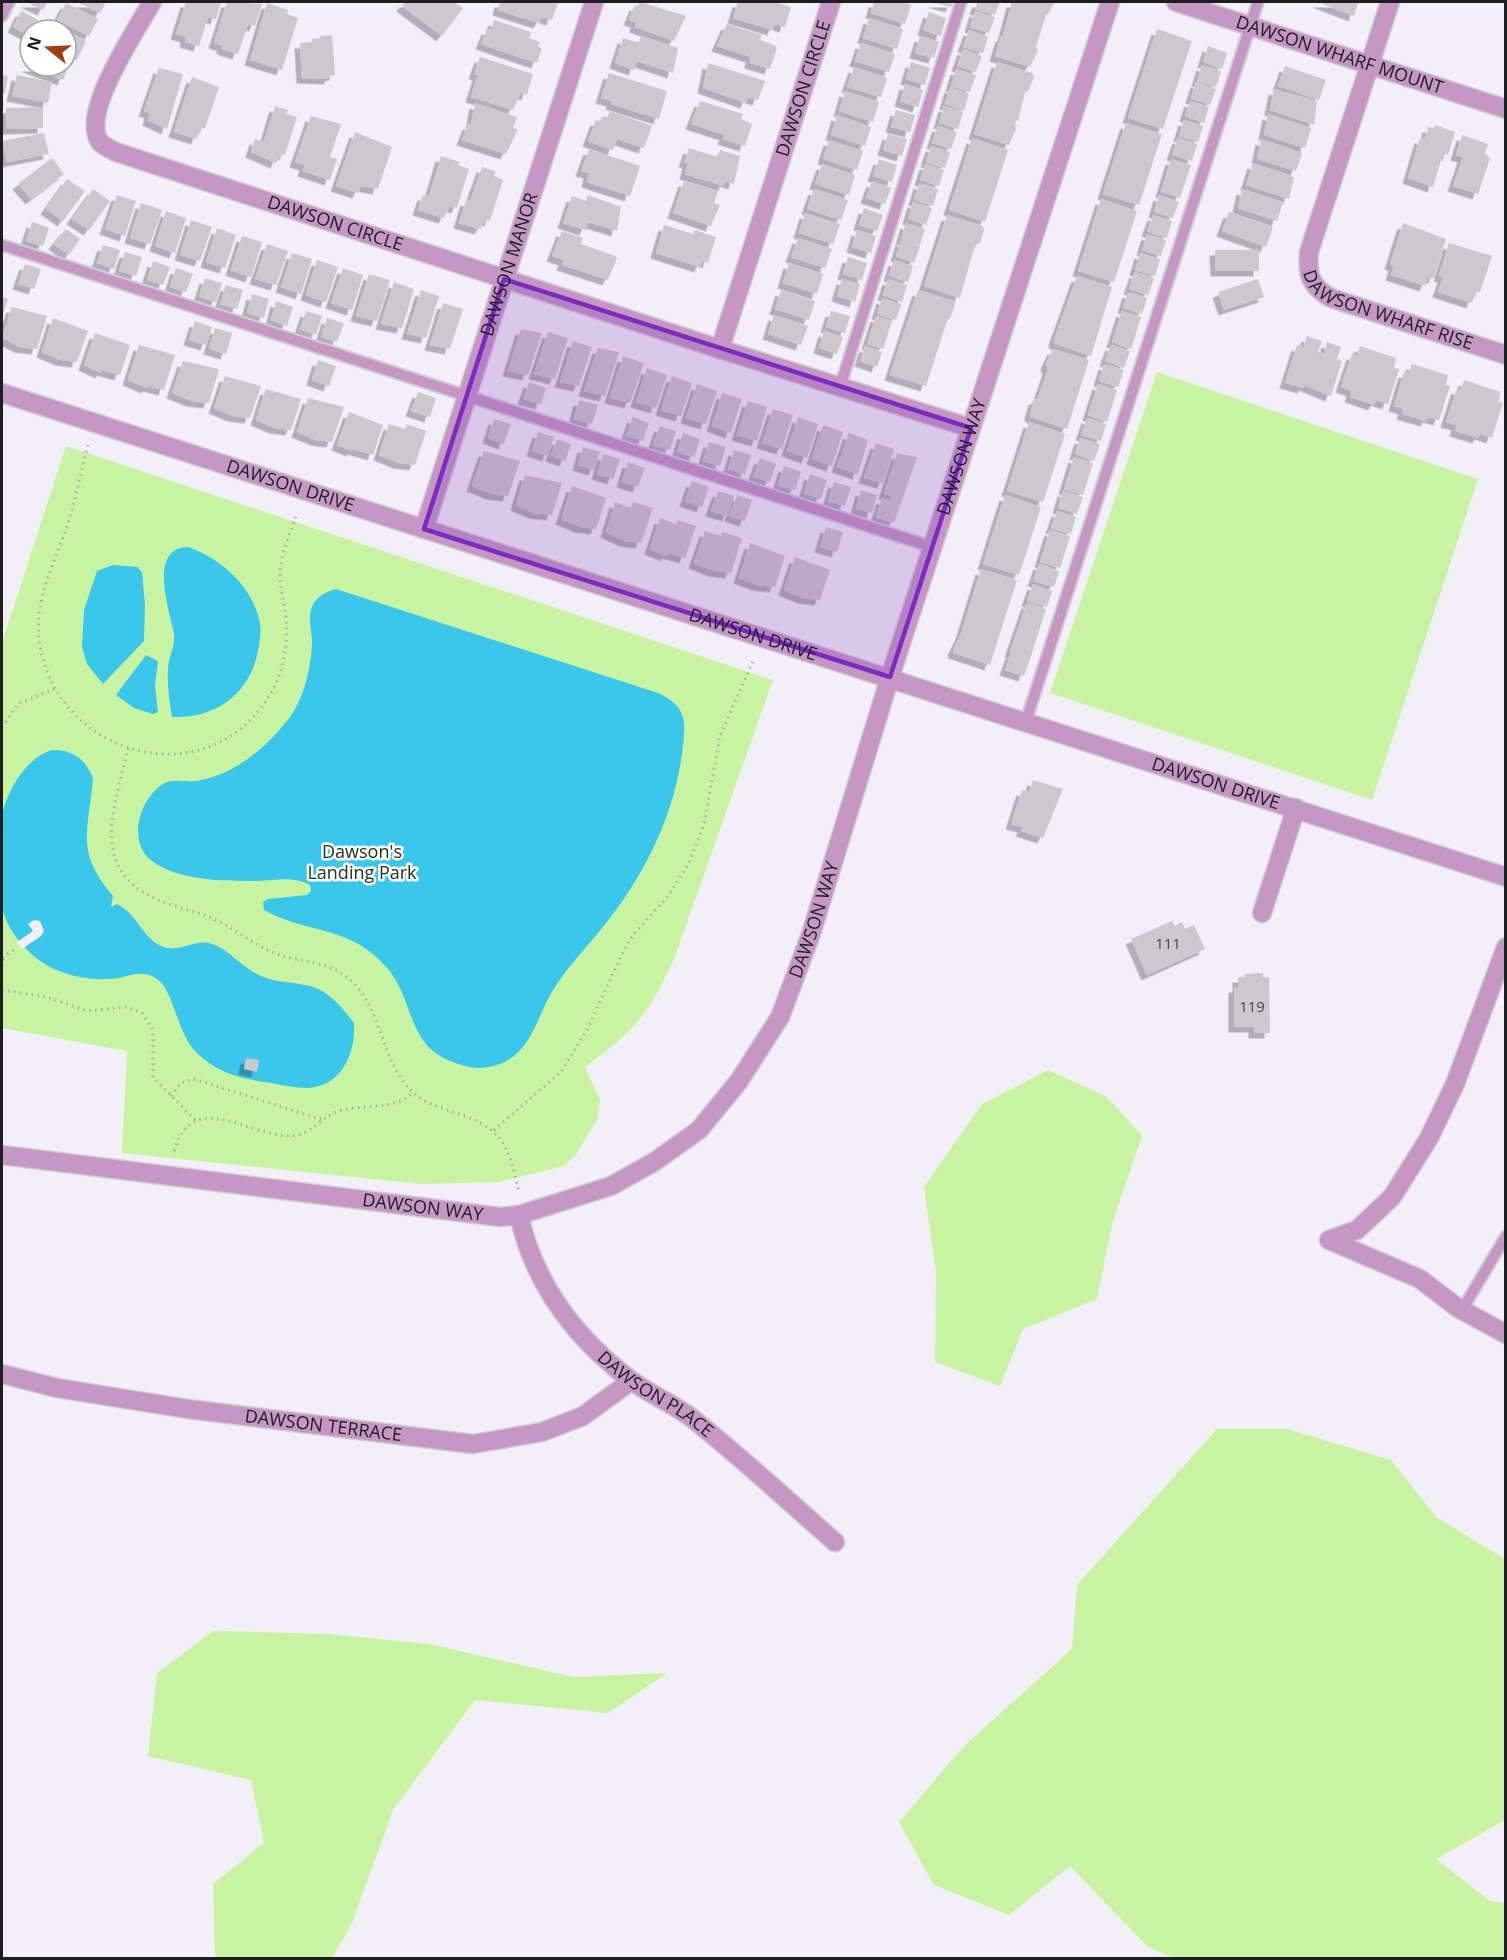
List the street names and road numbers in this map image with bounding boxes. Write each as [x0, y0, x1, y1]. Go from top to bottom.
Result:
street label: DAWSON WHARF MOUNT [1233, 9, 1447, 99]
street label: DAWSON CIRCLE [769, 17, 835, 159]
street label: DAWSON CIRCLE [265, 189, 407, 256]
street label: DAWSON MANOR [474, 189, 543, 339]
street label: DAWSON WHARF RISE [1298, 266, 1477, 355]
street label: DAWSON WAY [931, 394, 991, 518]
street label: DAWSON DRIVE [224, 453, 358, 517]
street label: DAWSON DRIVE [686, 602, 820, 666]
street label: DAWSON DRIVE [1149, 751, 1283, 814]
street label: DAWSON WAY [783, 858, 844, 981]
street label: DAWSON WAY [361, 1187, 485, 1226]
street label: DAWSON PLACE [593, 1345, 719, 1442]
street label: DAWSON TERRACE [244, 1403, 404, 1446]

